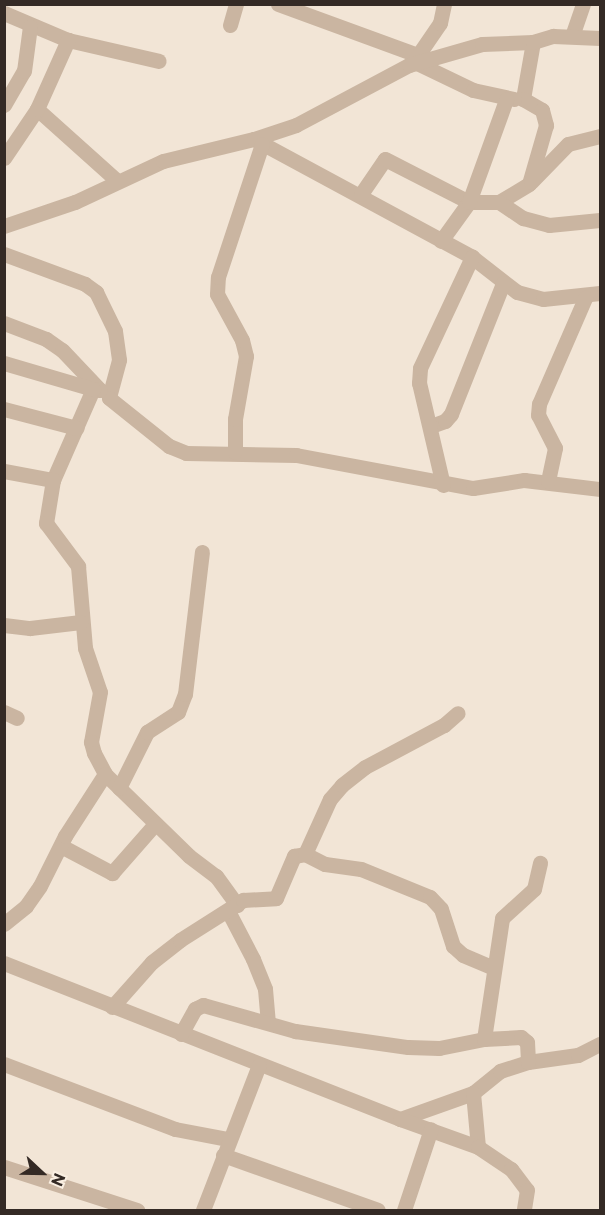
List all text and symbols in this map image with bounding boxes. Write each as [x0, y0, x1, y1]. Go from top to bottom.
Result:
north arrow [12, 1143, 72, 1203]
text: N [48, 1171, 70, 1189]

